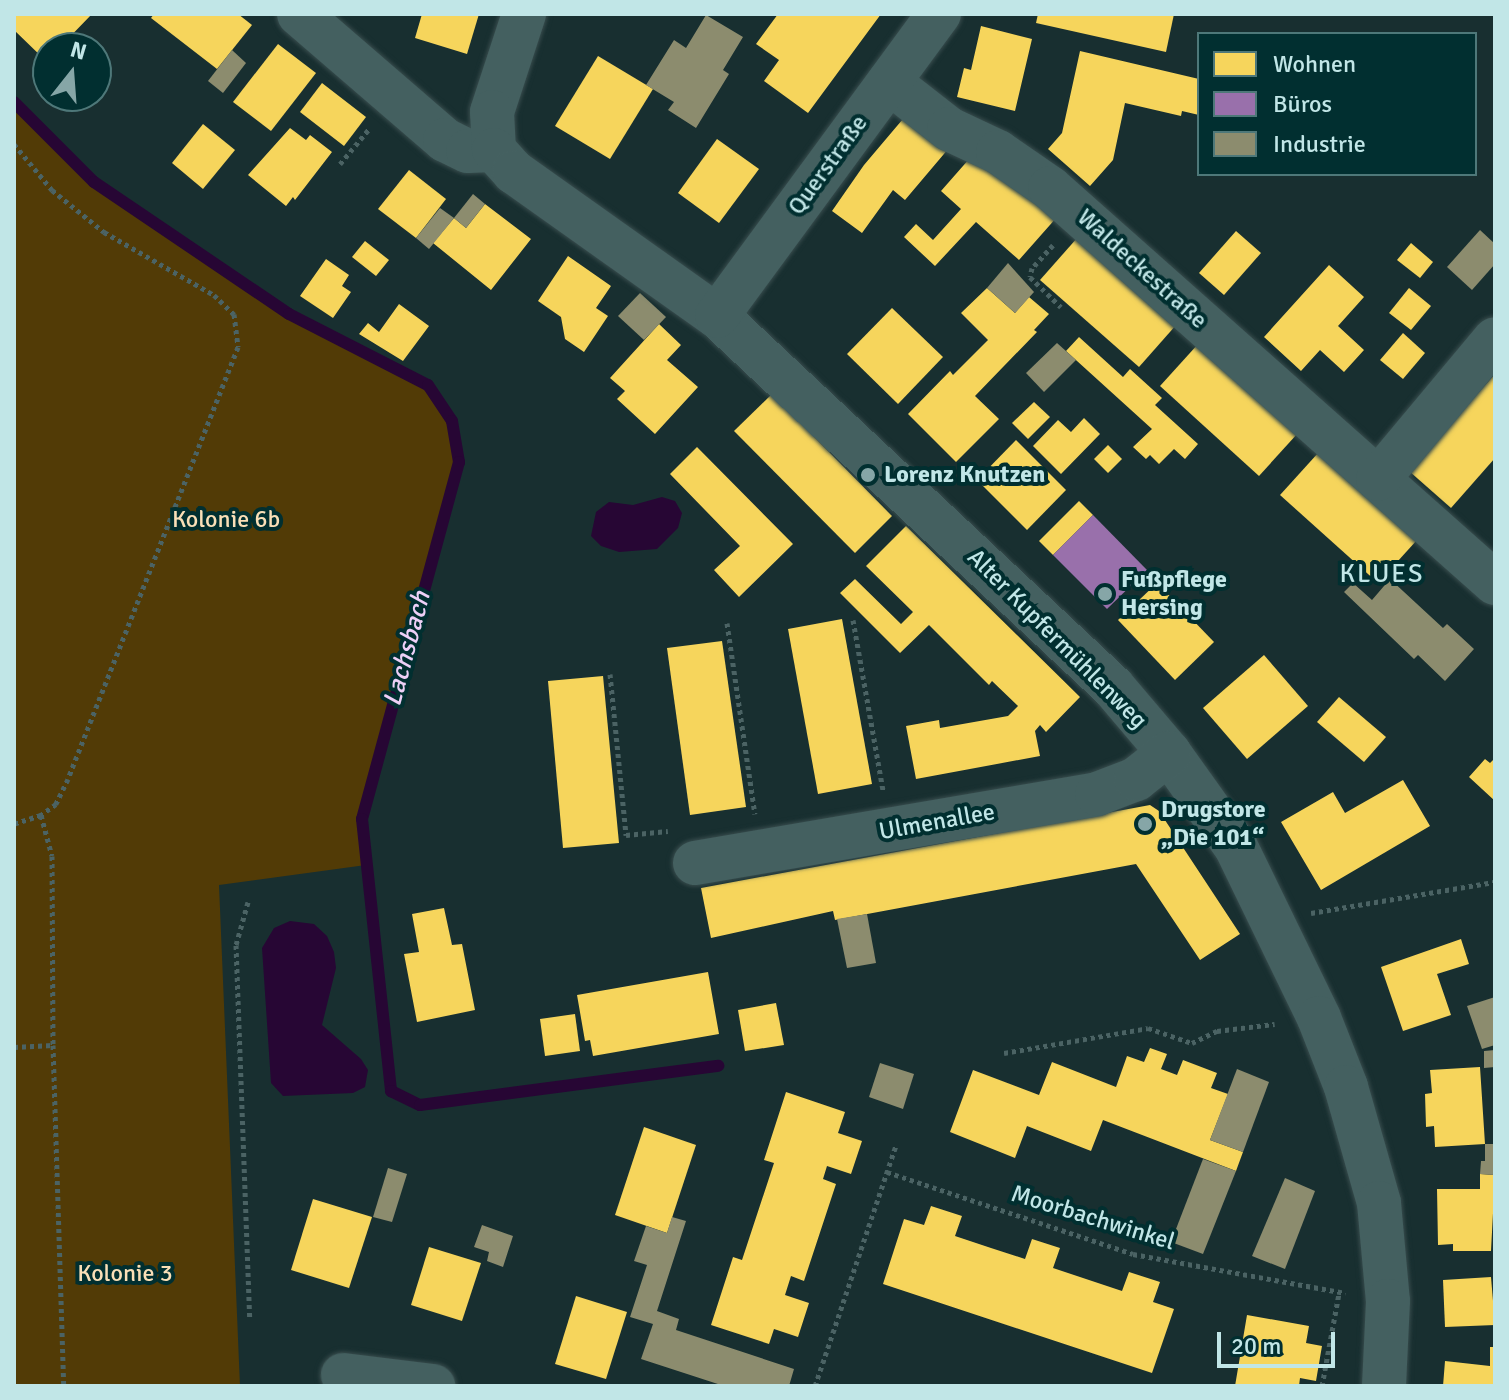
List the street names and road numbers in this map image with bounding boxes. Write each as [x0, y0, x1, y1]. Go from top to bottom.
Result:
street label: Querstraße [782, 109, 874, 221]
street label: Waldeckestraße [1071, 203, 1213, 335]
street label: Alter Kupfermühlenweg [961, 543, 1153, 735]
street label: Ulmenallee [877, 798, 997, 846]
street label: Moorbachwinkel [1008, 1179, 1178, 1257]

